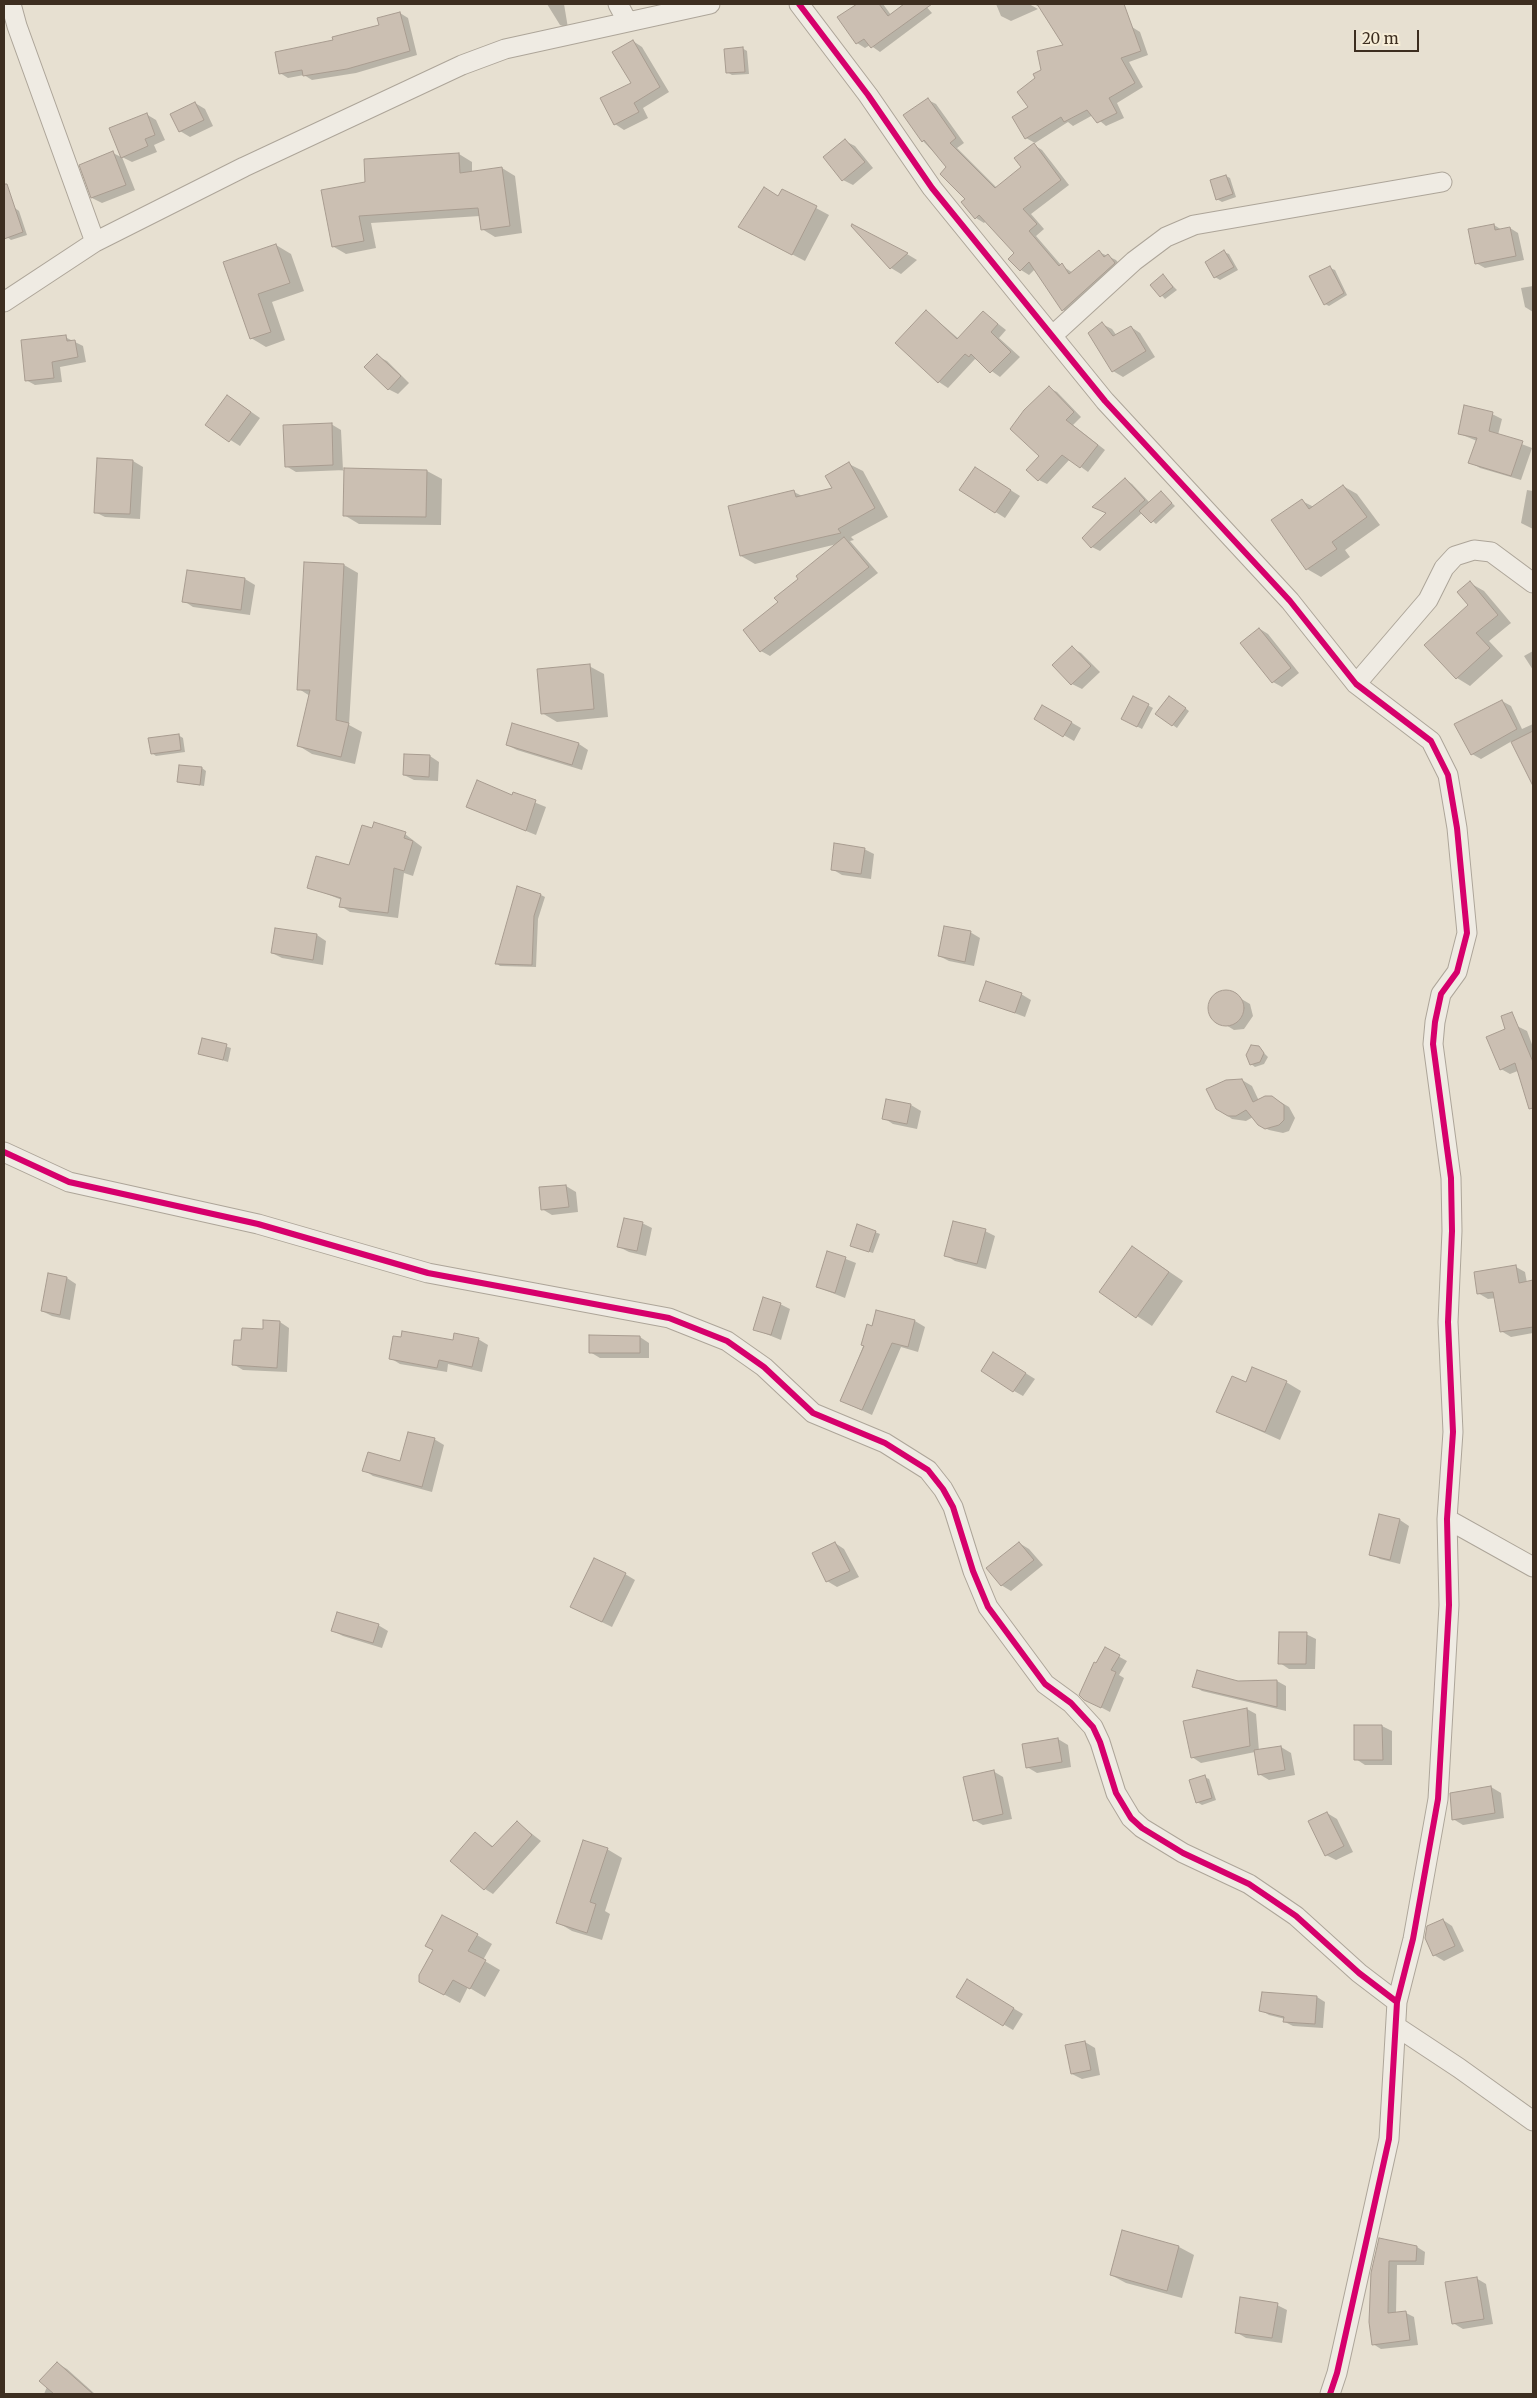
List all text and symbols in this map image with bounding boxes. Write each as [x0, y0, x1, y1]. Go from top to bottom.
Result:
scale bar [1357, 20, 1422, 52]
text: 20 m [1362, 29, 1399, 48]

